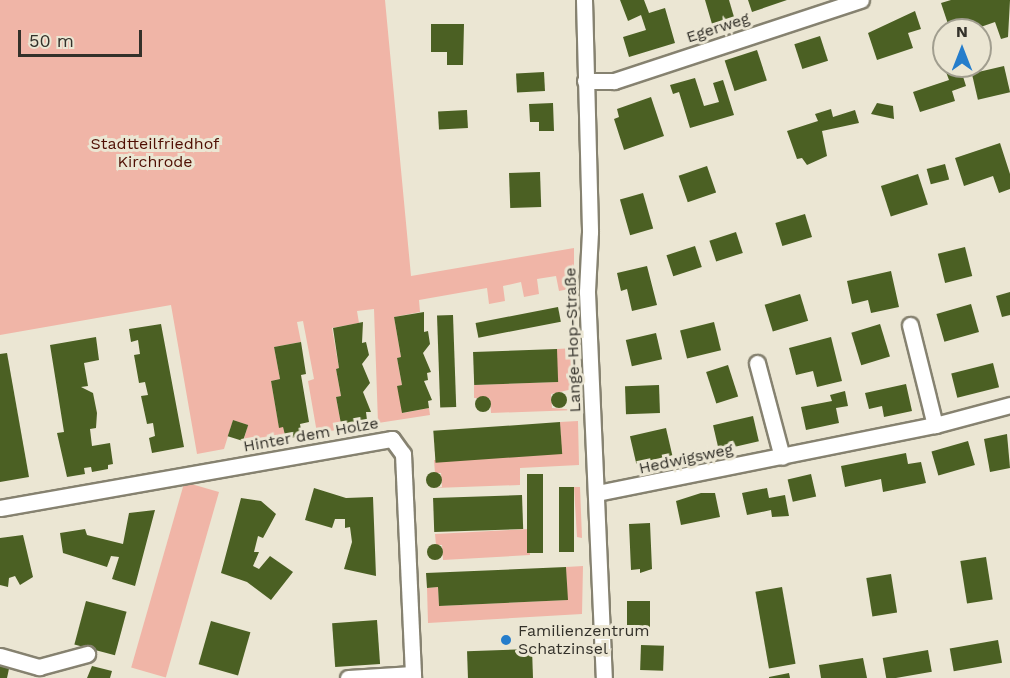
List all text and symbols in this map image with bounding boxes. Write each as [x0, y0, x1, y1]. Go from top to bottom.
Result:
street label: Egerweg [684, 9, 752, 47]
scale bar [21, 18, 146, 56]
north arrow [932, 18, 992, 78]
text: N [956, 22, 968, 41]
text: 50 m [29, 30, 74, 51]
park label: Stadtteilfriedhof Kirchrode [91, 134, 219, 172]
street label: Lange-Hop-Straße [561, 267, 585, 413]
street label: Hinter dem Holze [242, 414, 380, 456]
street label: Hedwigsweg [637, 440, 735, 478]
place label: Familienzentrum Schatzinsel [518, 621, 650, 659]
marker: Familienzentrum Schatzinsel [499, 633, 513, 647]

